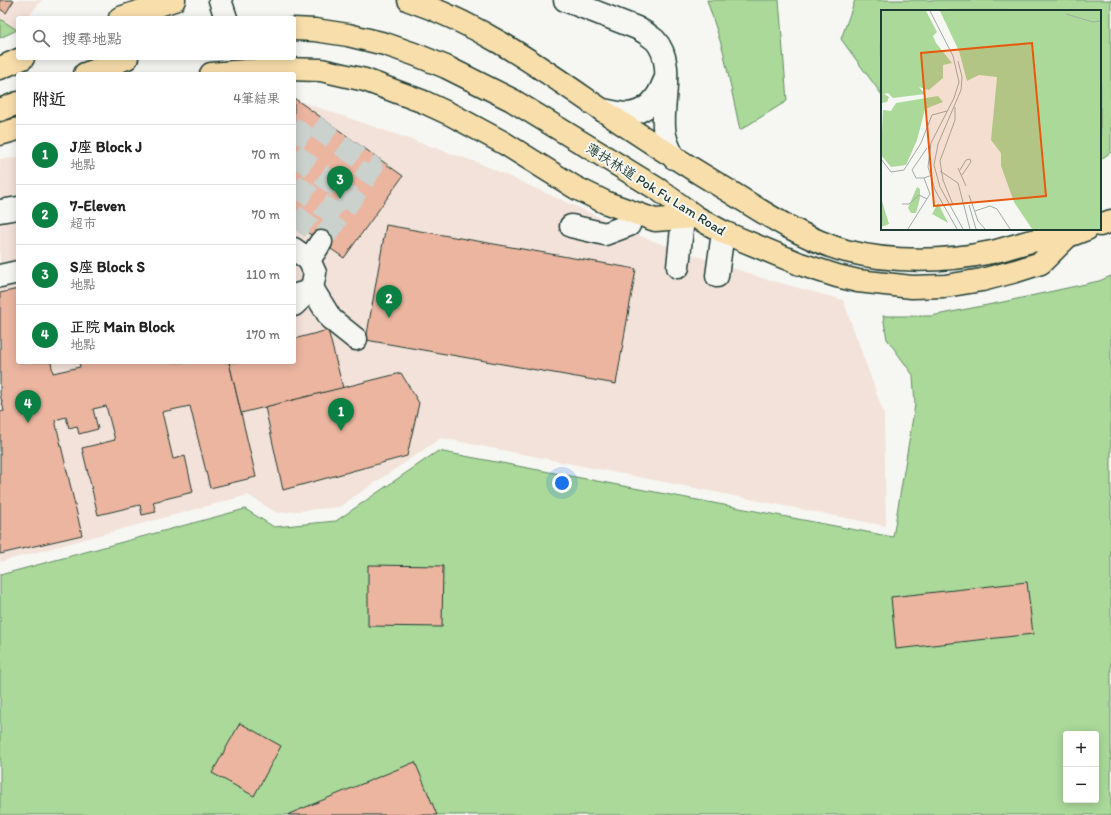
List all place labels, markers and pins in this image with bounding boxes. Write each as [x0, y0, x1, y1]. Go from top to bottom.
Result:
pin: 3 [327, 166, 353, 199]
pin: 2 [376, 285, 402, 318]
pin: 4 [15, 390, 41, 423]
pin: 1 [328, 398, 354, 431]

